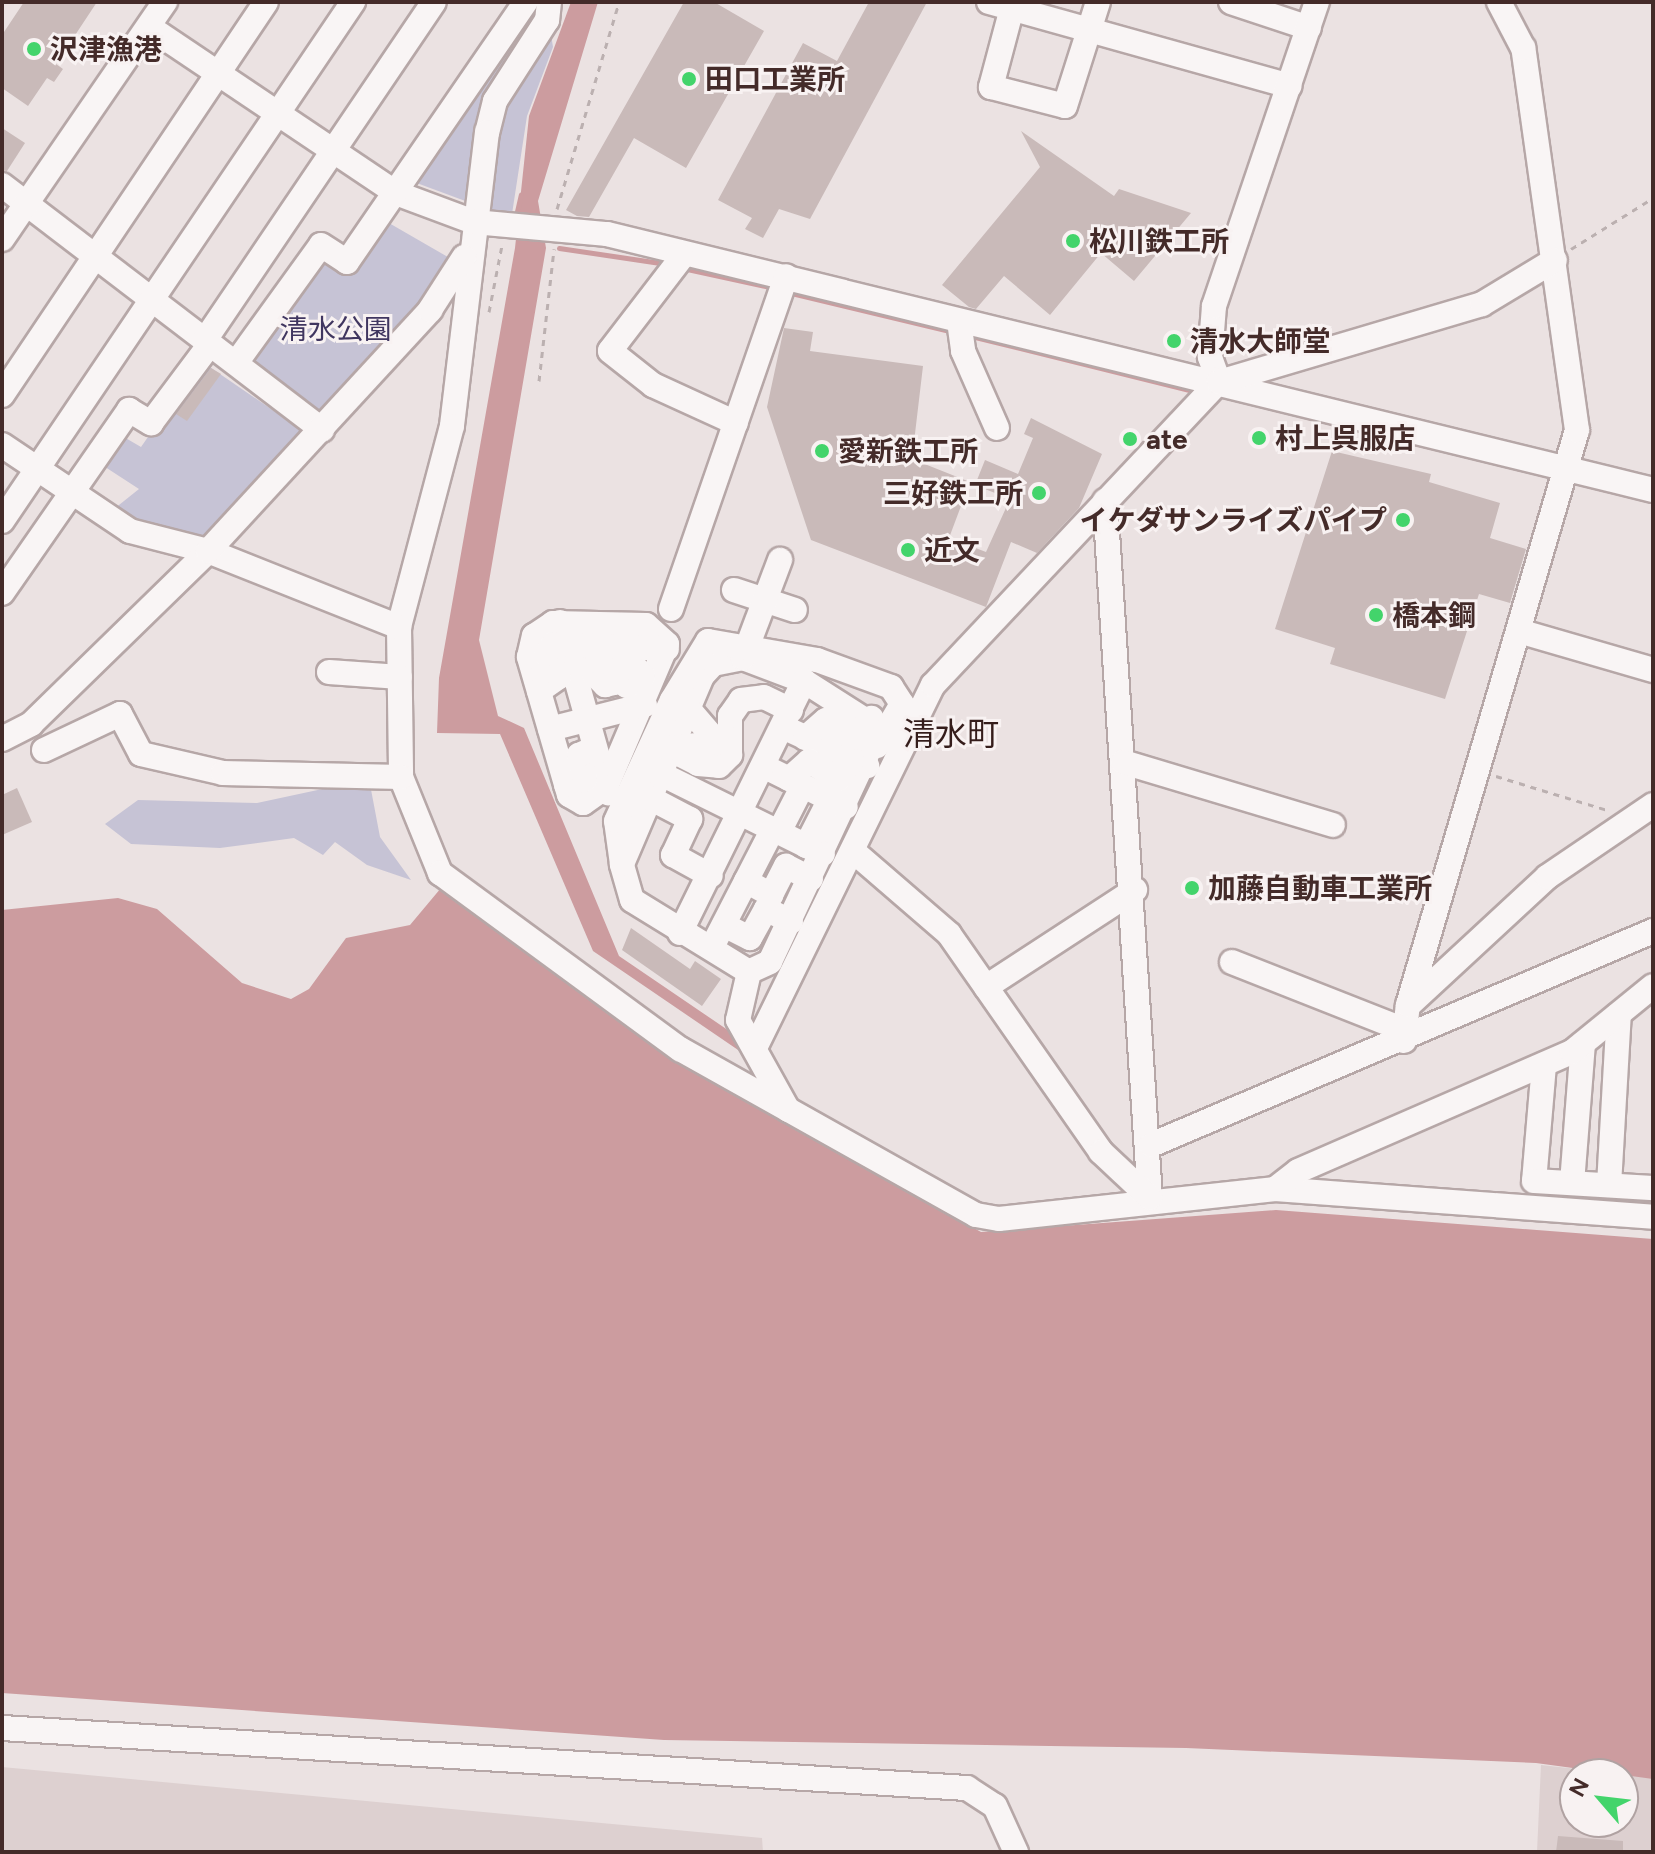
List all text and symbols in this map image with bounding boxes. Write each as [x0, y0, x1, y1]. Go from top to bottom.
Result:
place label: 沢津漁港 [50, 32, 162, 66]
marker: 沢津漁港 [25, 40, 43, 58]
place label: 田口工業所 [705, 62, 845, 96]
marker: 田口工業所 [680, 70, 698, 88]
place label: 松川鉄工所 [1089, 224, 1229, 258]
marker: 松川鉄工所 [1064, 232, 1082, 250]
park label: 清水公園 [280, 312, 392, 346]
place label: 清水大師堂 [1190, 324, 1330, 358]
marker: 清水大師堂 [1165, 332, 1183, 350]
place label: 村上呉服店 [1275, 421, 1415, 455]
place label: ate [1146, 422, 1187, 456]
marker: 村上呉服店 [1250, 429, 1268, 447]
marker: ate [1121, 430, 1139, 448]
place label: 愛新鉄工所 [838, 434, 978, 468]
marker: 愛新鉄工所 [813, 442, 831, 460]
place label: 三好鉄工所 [883, 476, 1023, 510]
marker: 三好鉄工所 [1030, 484, 1048, 502]
place label: イケダサンライズパイプ [1079, 503, 1387, 537]
marker: イケダサンライズパイプ [1394, 511, 1412, 529]
place label: 近文 [924, 533, 980, 567]
marker: 近文 [899, 541, 917, 559]
place label: 橋本鋼 [1392, 598, 1476, 632]
marker: 橋本鋼 [1367, 606, 1385, 624]
district label: 清水町 [903, 715, 999, 753]
place label: 加藤自動車工業所 [1208, 871, 1432, 905]
marker: 加藤自動車工業所 [1183, 879, 1201, 897]
north arrow [1559, 1758, 1639, 1838]
text: N [1563, 1774, 1595, 1801]

